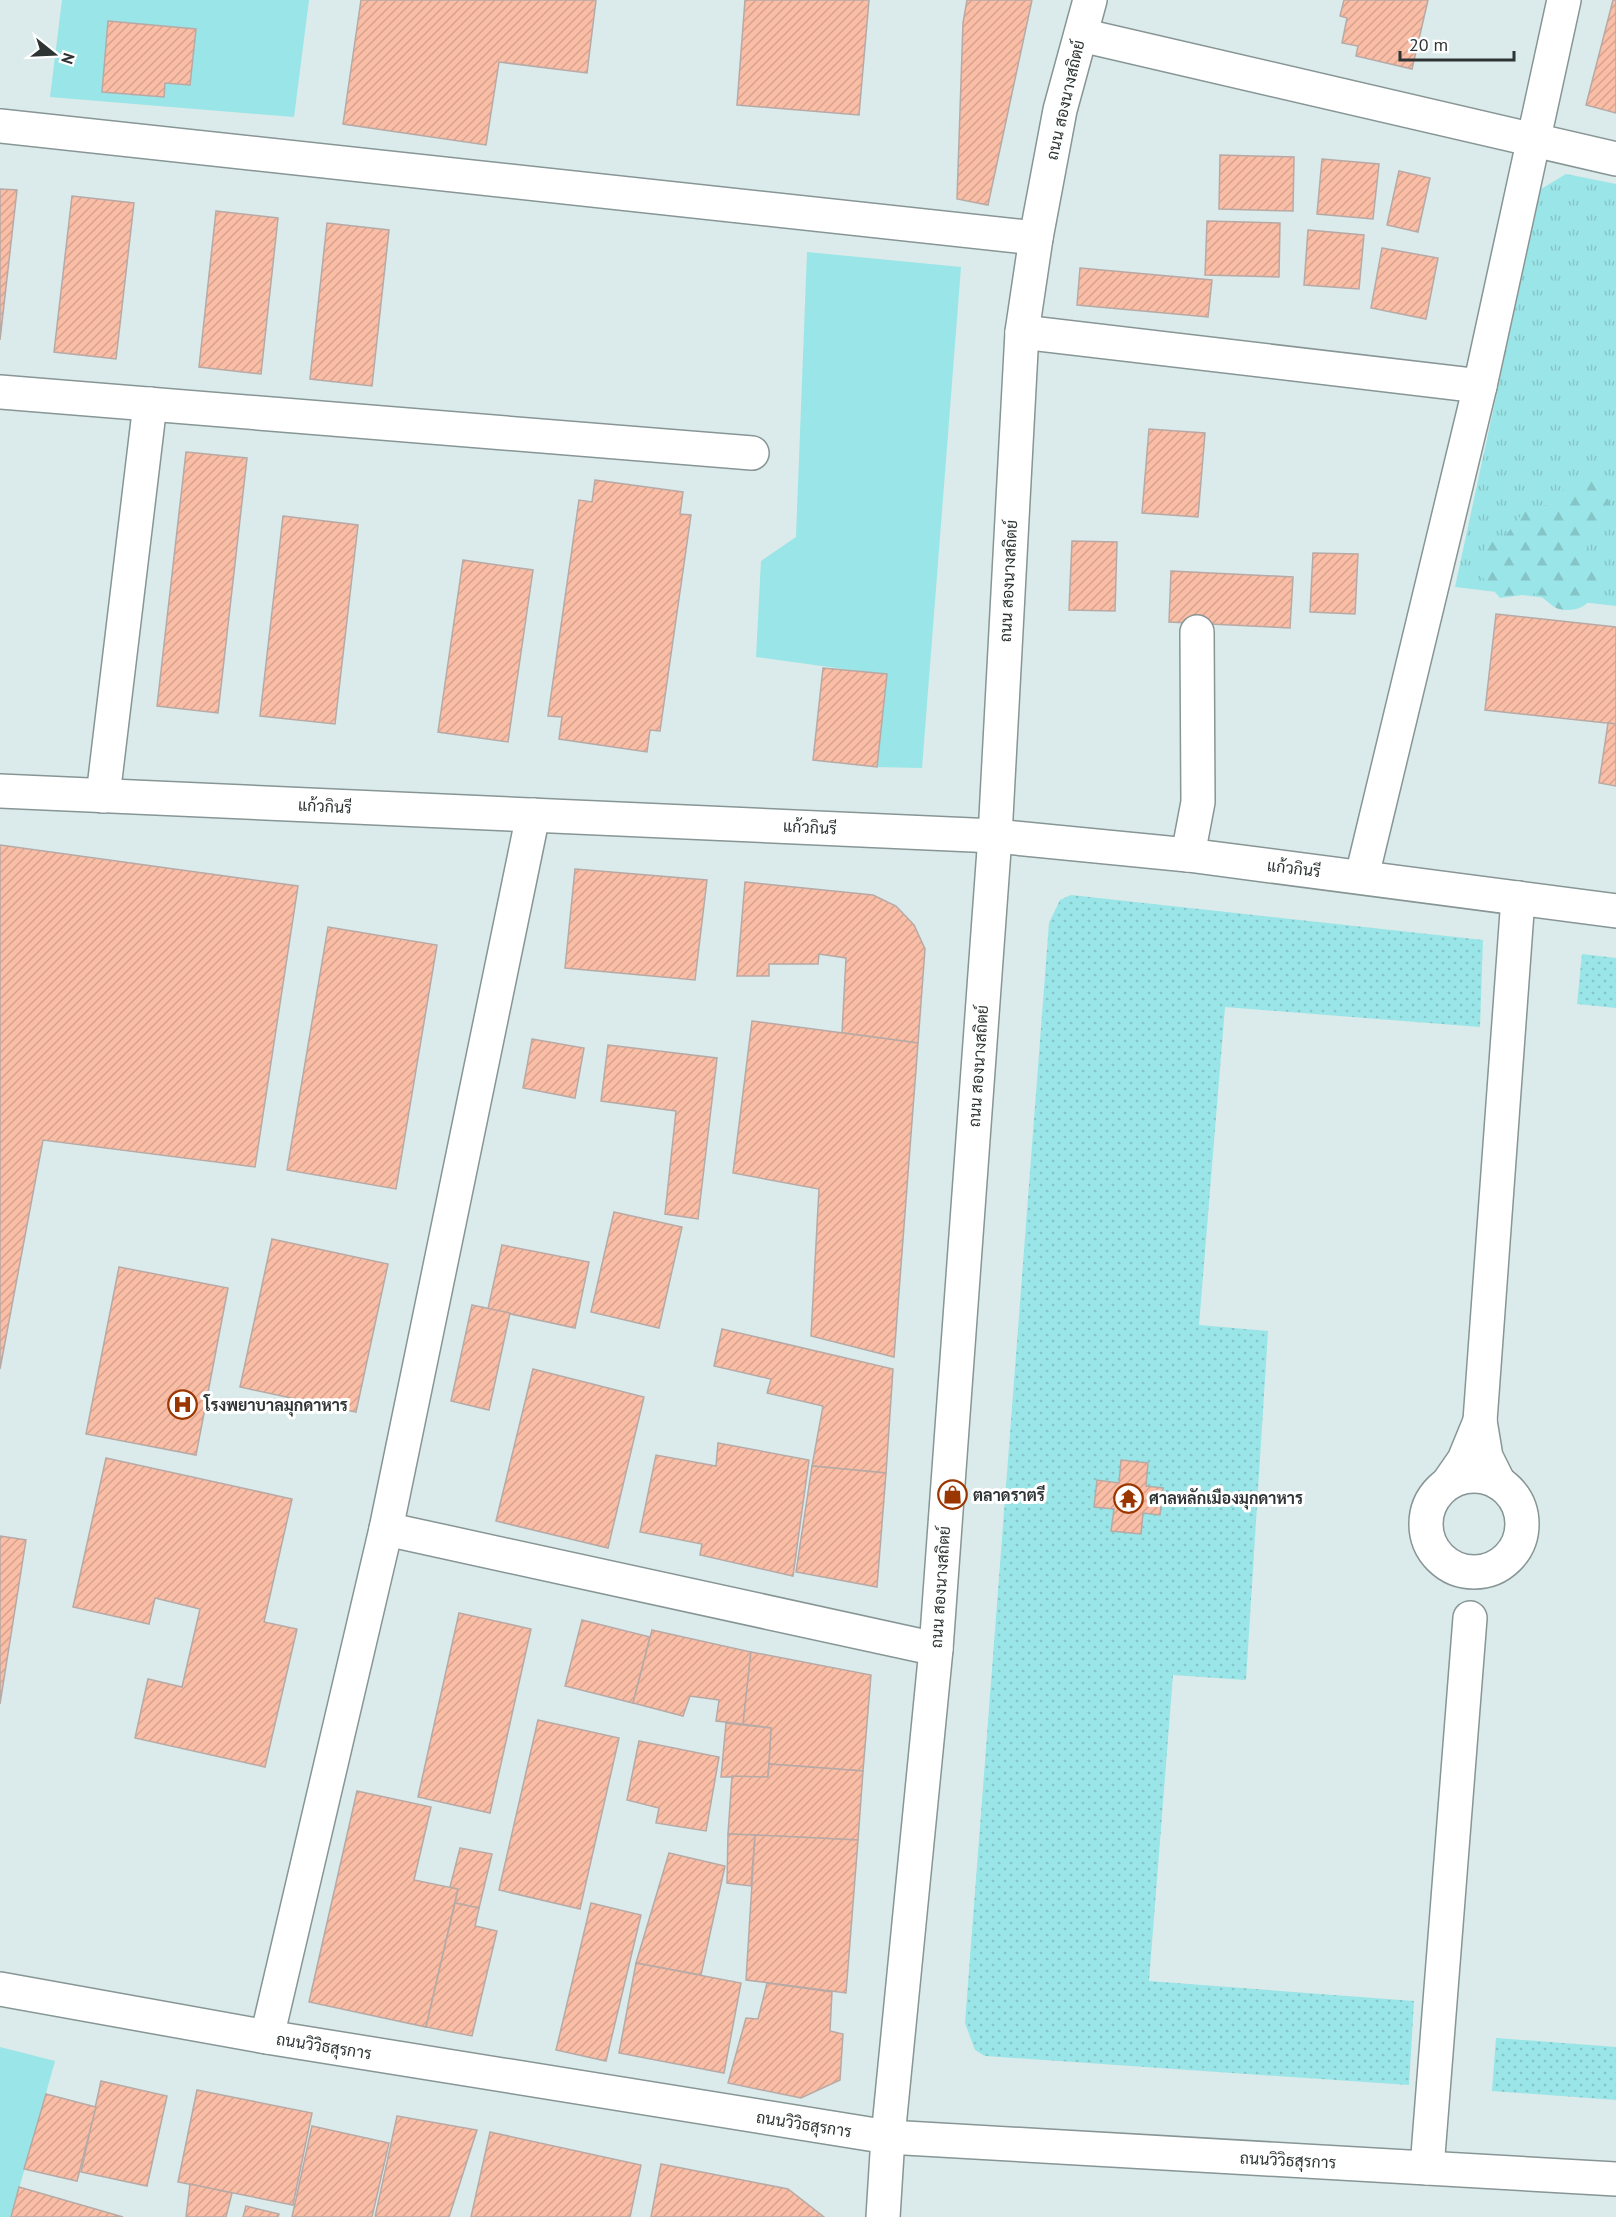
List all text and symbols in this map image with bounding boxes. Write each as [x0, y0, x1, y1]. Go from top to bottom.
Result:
north arrow [24, 24, 84, 84]
scale bar [1400, 24, 1514, 62]
text: 20 m [1409, 33, 1448, 56]
street label: ถนน สองนางสถิตย์ [1040, 38, 1089, 162]
text: N [57, 51, 79, 67]
street label: ถนน สองนางสถิตย์ [993, 519, 1021, 643]
street label: แก้วกินรี [298, 794, 353, 817]
street label: แก้วกินรี [783, 815, 838, 838]
street label: แก้วกินรี [1266, 854, 1322, 881]
street label: ถนน สองนางสถิตย์ [962, 1004, 992, 1128]
hospital icon: โรงพยาบาลมุกดาหาร [167, 1389, 199, 1421]
place label: โรงพยาบาลมุกดาหาร [203, 1394, 348, 1417]
shop icon: ตลาดราตรี [936, 1479, 968, 1511]
temple icon: ศาลหลักเมืองมุกดาหาร [1112, 1482, 1144, 1514]
place label: ตลาดราตรี [973, 1485, 1045, 1505]
place label: ศาลหลักเมืองมุกดาหาร [1149, 1488, 1303, 1510]
street label: ถนน สองนางสถิตย์ [924, 1525, 954, 1649]
street label: ถนนวิวิธสุรการ [274, 2029, 373, 2065]
street label: ถนนวิวิธสุรการ [754, 2107, 853, 2143]
street label: ถนนวิวิธสุรการ [1239, 2147, 1337, 2175]

